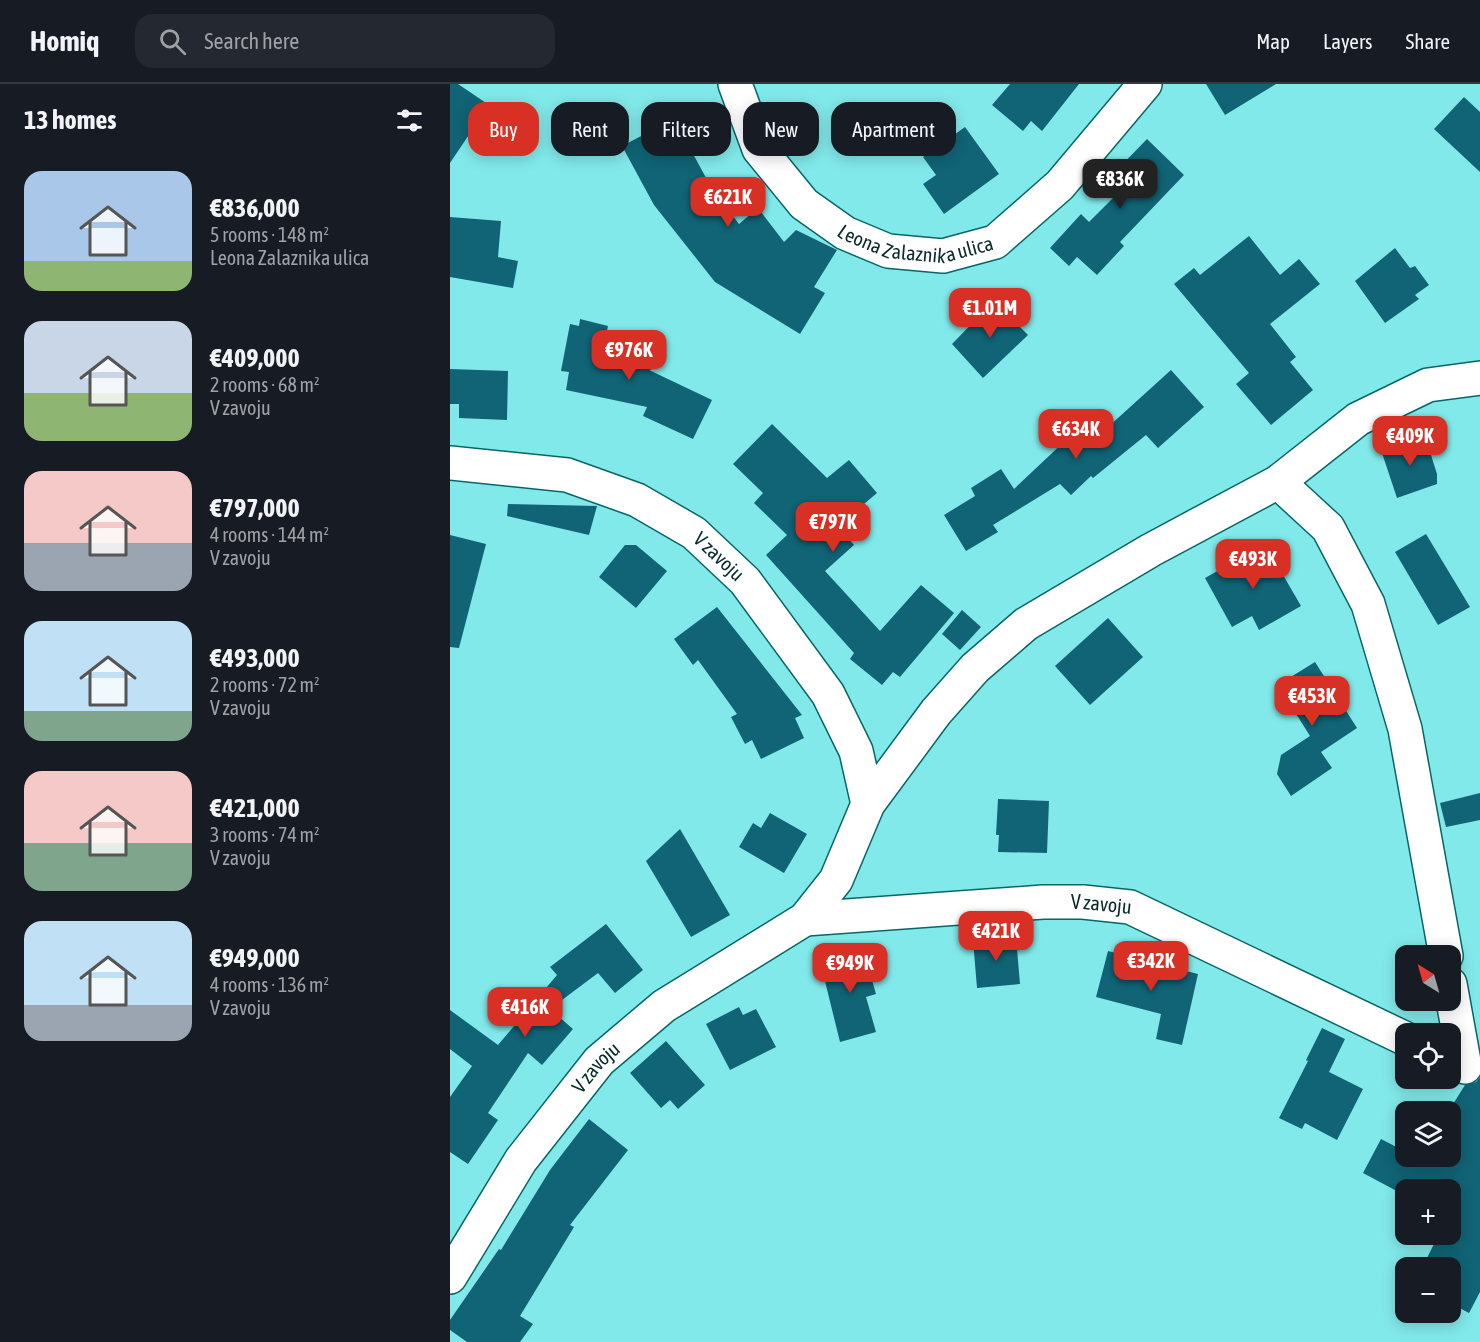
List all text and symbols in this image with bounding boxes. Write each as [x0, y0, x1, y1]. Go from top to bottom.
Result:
search box [135, 14, 555, 68]
text: Homiq [30, 25, 99, 57]
icon: search [156, 25, 189, 58]
text: Search here [204, 28, 299, 54]
text: Map [1256, 29, 1290, 53]
text: Layers [1323, 29, 1373, 53]
text: Share [1406, 29, 1450, 53]
chip: Buy [468, 102, 539, 156]
chip: Rent [551, 102, 629, 156]
chip: Filters [641, 102, 731, 156]
chip: New [743, 102, 819, 156]
chip: Apartment [831, 102, 956, 156]
icon: filters [393, 104, 426, 137]
text: 13 homes [24, 105, 117, 135]
pin: €836K [1078, 159, 1162, 210]
text: €836K [1097, 167, 1144, 190]
pin: €621K [686, 177, 770, 228]
text: €621K [705, 185, 752, 208]
text: €836,000 [210, 193, 300, 223]
icon: home [72, 195, 144, 267]
street label: Leona Zalaznika ulica [833, 220, 995, 267]
text: 5 rooms · 148 m² [210, 223, 329, 246]
text: Leona Zalaznika ulica [210, 246, 369, 269]
pin: €1.01M [941, 288, 1039, 339]
text: €1.01M [963, 296, 1017, 319]
pin: €976K [587, 330, 671, 381]
text: €976K [606, 338, 653, 361]
text: €409,000 [210, 343, 300, 373]
icon: home [72, 345, 144, 417]
text: 2 rooms · 68 m² [210, 373, 320, 396]
text: V zavoju [210, 396, 271, 419]
pin: €634K [1034, 409, 1118, 460]
pin: €409K [1368, 416, 1452, 467]
text: €634K [1053, 417, 1100, 440]
text: €409K [1387, 424, 1434, 447]
text: €797,000 [210, 493, 300, 523]
icon: home [72, 495, 144, 567]
pin: €797K [791, 502, 875, 553]
text: €797K [810, 510, 857, 533]
text: 4 rooms · 144 m² [210, 523, 329, 546]
street label: V zavoju [689, 527, 749, 585]
pin: €493K [1211, 539, 1295, 590]
text: V zavoju [210, 546, 271, 569]
text: €493K [1230, 547, 1277, 570]
text: €493,000 [210, 643, 300, 673]
icon: home [72, 645, 144, 717]
text: 2 rooms · 72 m² [210, 673, 320, 696]
pin: €453K [1270, 676, 1354, 727]
text: €453K [1289, 684, 1336, 707]
text: V zavoju [210, 696, 271, 719]
text: €421,000 [210, 793, 300, 823]
icon: home [72, 795, 144, 867]
text: 3 rooms · 74 m² [210, 823, 320, 846]
text: V zavoju [210, 846, 271, 869]
street label: V zavoju [1071, 890, 1133, 918]
pin: €421K [954, 911, 1038, 962]
text: €421K [973, 919, 1020, 942]
pin: €342K [1109, 941, 1193, 992]
text: €949,000 [210, 943, 300, 973]
pin: €949K [808, 943, 892, 994]
icon: home [72, 945, 144, 1017]
north arrow [1395, 945, 1461, 1011]
map controls [1395, 945, 1461, 1323]
text: €342K [1128, 949, 1175, 972]
text: €949K [827, 951, 874, 974]
text: 4 rooms · 136 m² [210, 973, 329, 996]
pin: €416K [483, 987, 567, 1038]
text: €416K [502, 995, 549, 1018]
text: V zavoju [210, 996, 271, 1019]
button: locate [1395, 1023, 1461, 1089]
street label: V zavoju [566, 1037, 624, 1097]
button: layers [1395, 1101, 1461, 1167]
button: + [1395, 1179, 1461, 1245]
button: − [1395, 1257, 1461, 1323]

